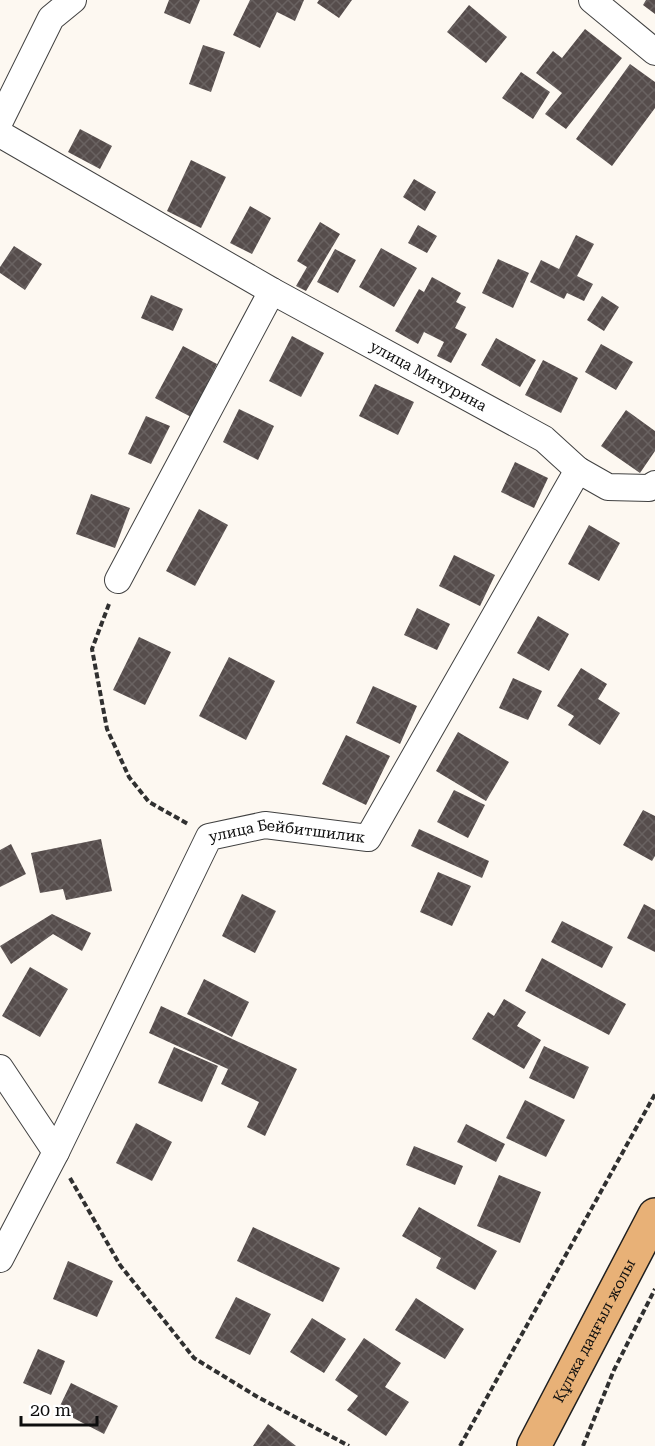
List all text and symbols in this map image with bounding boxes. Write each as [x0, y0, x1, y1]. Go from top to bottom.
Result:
street label: улица Мичурина [367, 337, 490, 415]
street label: улица Бейбитшилик [207, 816, 367, 847]
street label: Құлжа даңғыл жолы [549, 1256, 639, 1406]
scale bar [21, 1389, 98, 1427]
text: 20 m [30, 1399, 71, 1420]

